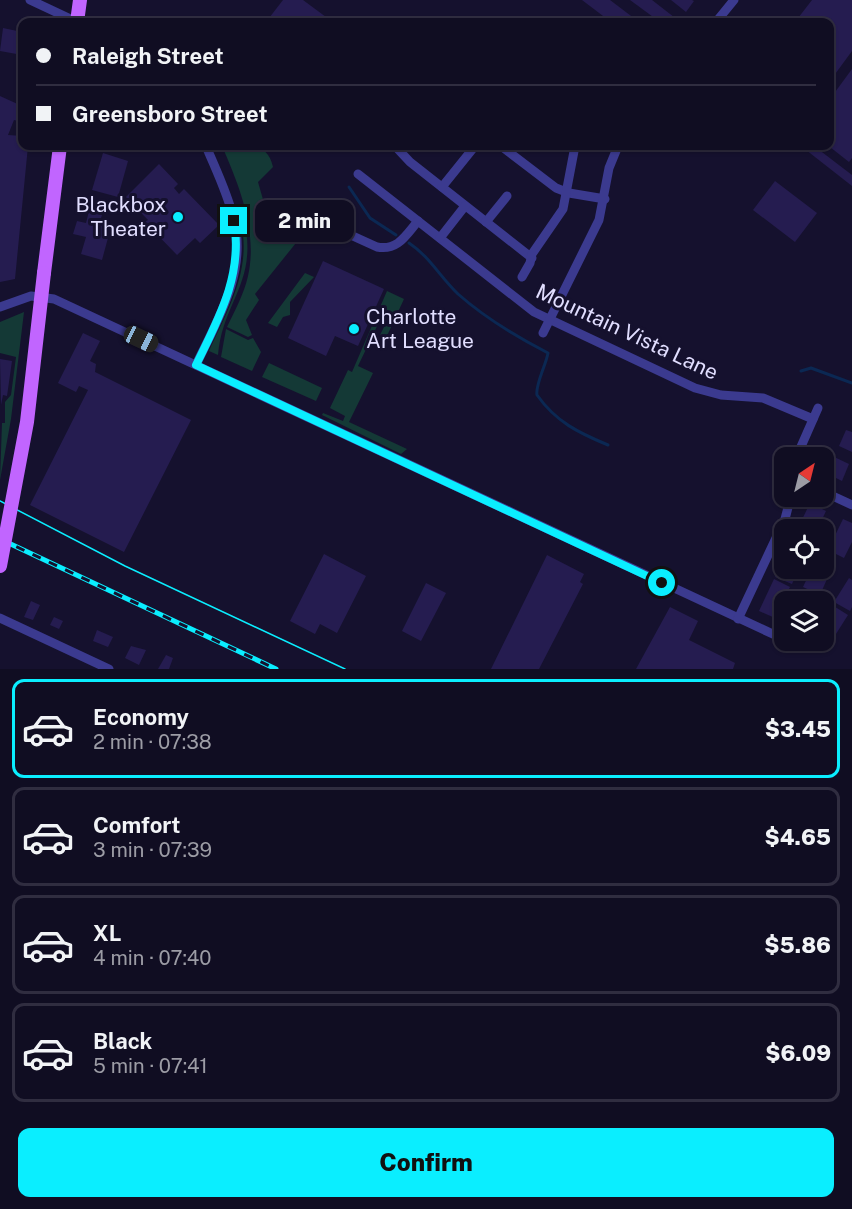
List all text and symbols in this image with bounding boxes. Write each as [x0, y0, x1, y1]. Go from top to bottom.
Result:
text: Raleigh Street [72, 43, 224, 69]
text: Greensboro Street [72, 101, 268, 127]
place label: Blackbox Theater [75, 192, 166, 241]
callout: 2 min [255, 200, 354, 242]
route end [220, 207, 247, 234]
text: 2 min [278, 209, 331, 233]
marker: Blackbox Theater [171, 210, 185, 224]
street label: Mountain Vista Lane [532, 278, 722, 385]
place label: Charlotte Art League [366, 304, 474, 353]
marker: Charlotte Art League [347, 322, 361, 336]
car [121, 323, 161, 355]
north arrow [774, 447, 834, 507]
map controls [774, 447, 834, 651]
button: locate [774, 519, 834, 579]
route start [648, 569, 675, 596]
button: layers [774, 591, 834, 651]
icon: car [21, 702, 75, 756]
text: Economy [93, 704, 189, 730]
text: $3.45 [765, 716, 831, 742]
text: 2 min · 07:38 [93, 730, 212, 754]
icon: car [21, 810, 75, 864]
text: Comfort [93, 812, 180, 838]
text: $4.65 [765, 824, 831, 850]
text: 3 min · 07:39 [93, 838, 212, 862]
icon: car [21, 918, 75, 972]
text: XL [93, 920, 121, 946]
text: $5.86 [764, 932, 831, 958]
text: 4 min · 07:40 [93, 946, 212, 970]
icon: car [21, 1026, 75, 1080]
text: Black [93, 1028, 152, 1054]
text: $6.09 [765, 1040, 831, 1066]
text: 5 min · 07:41 [93, 1054, 208, 1078]
button: Confirm [18, 1128, 834, 1197]

